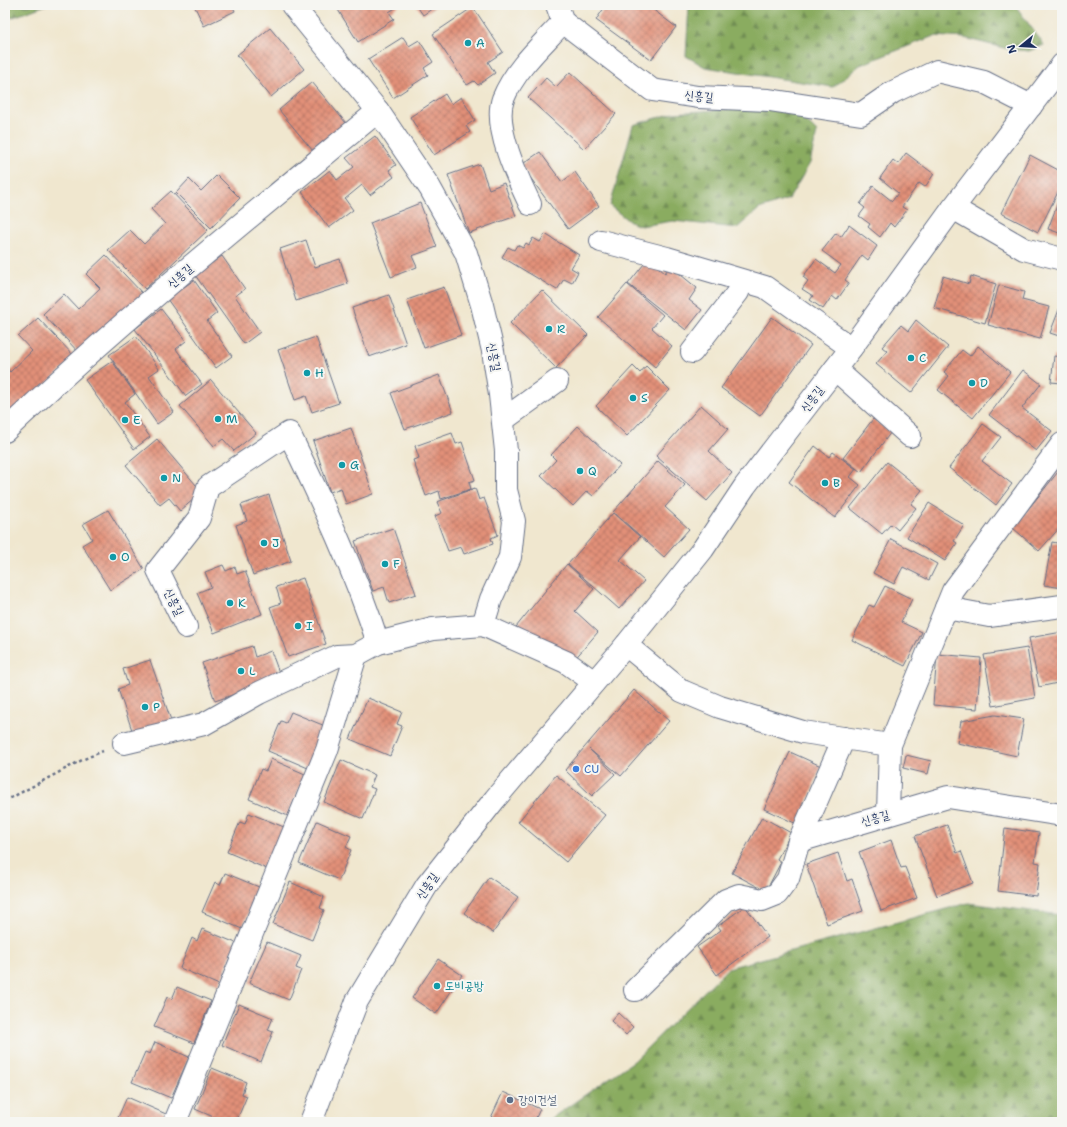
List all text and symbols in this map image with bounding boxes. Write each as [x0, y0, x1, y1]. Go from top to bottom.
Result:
north arrow [1001, 26, 1041, 66]
place label: A [476, 35, 485, 51]
marker: A [463, 38, 473, 48]
text: N [1003, 42, 1020, 55]
street label: 신흥길 [684, 87, 714, 105]
street label: 신흥길 [164, 260, 196, 292]
place label: R [557, 321, 565, 337]
marker: R [544, 324, 554, 334]
street label: 신흥길 [483, 341, 505, 373]
place label: C [919, 350, 926, 366]
marker: C [906, 353, 916, 363]
place label: H [315, 365, 324, 381]
marker: H [302, 368, 312, 378]
place label: D [980, 375, 988, 391]
marker: D [967, 378, 977, 388]
street label: 신흥길 [797, 382, 827, 415]
place label: S [641, 390, 648, 406]
marker: S [628, 393, 638, 403]
place label: M [226, 411, 238, 427]
place label: E [133, 412, 141, 428]
marker: M [213, 414, 223, 424]
marker: E [120, 415, 130, 425]
place label: G [350, 457, 359, 473]
marker: G [337, 460, 347, 470]
place label: Q [588, 463, 597, 479]
marker: Q [575, 466, 585, 476]
place label: N [172, 470, 181, 486]
marker: N [159, 473, 169, 483]
place label: B [833, 475, 840, 491]
marker: B [820, 478, 830, 488]
place label: J [272, 535, 279, 551]
marker: J [259, 538, 269, 548]
place label: O [121, 549, 130, 565]
marker: O [108, 552, 118, 562]
place label: F [393, 556, 400, 572]
marker: F [380, 559, 390, 569]
street label: 신흥길 [160, 585, 188, 619]
place label: K [238, 595, 246, 611]
marker: K [225, 598, 235, 608]
place label: I [306, 618, 313, 634]
marker: I [293, 621, 303, 631]
place label: L [249, 663, 256, 679]
marker: L [236, 666, 246, 676]
place label: P [153, 699, 160, 715]
marker: P [140, 702, 150, 712]
place label: CU [584, 761, 599, 777]
marker: CU [571, 764, 581, 774]
street label: 신흥길 [859, 806, 891, 830]
street label: 신흥길 [412, 869, 442, 902]
place label: 도비공방 [445, 978, 484, 994]
marker: 도비공방 [432, 981, 442, 991]
place label: 강이건설 [518, 1092, 557, 1108]
marker: 강이건설 [505, 1095, 515, 1105]

